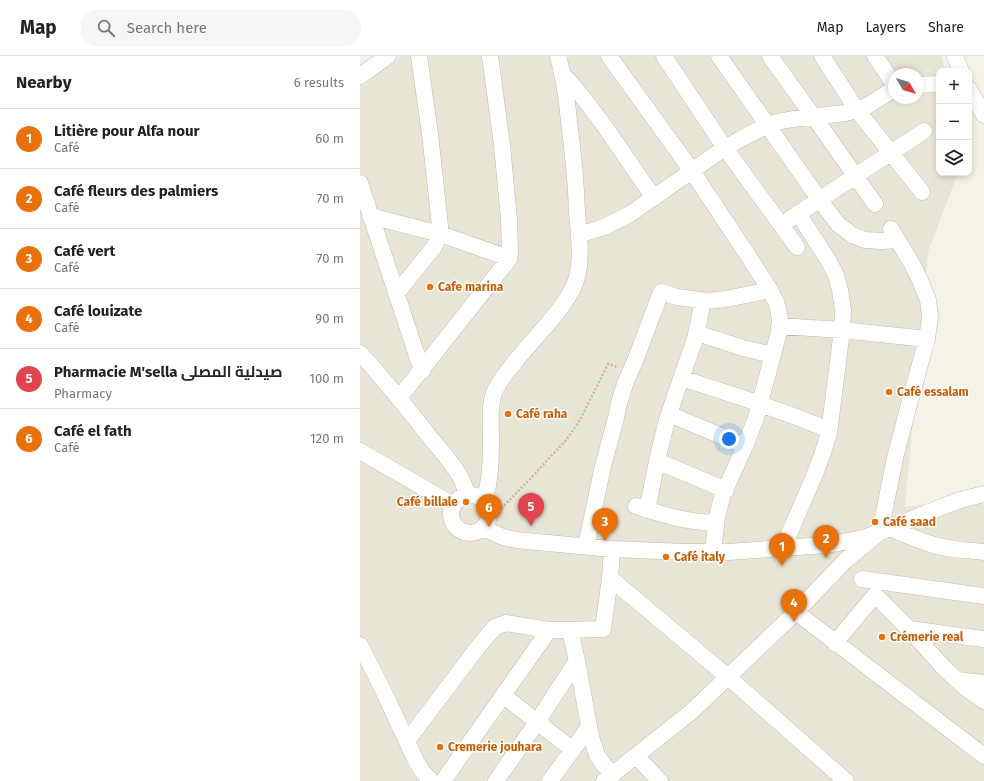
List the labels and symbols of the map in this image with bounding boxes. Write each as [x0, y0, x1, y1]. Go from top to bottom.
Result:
north arrow [888, 68, 924, 104]
place label: Cafe marina [438, 280, 504, 294]
marker: Cafe marina [425, 282, 435, 292]
place label: Café essalam [897, 385, 969, 399]
marker: Café essalam [884, 387, 894, 397]
place label: Café raha [516, 407, 568, 421]
marker: Café raha [503, 409, 513, 419]
your location [719, 429, 739, 449]
pin: 5 [518, 493, 544, 526]
pin: 6 [476, 494, 502, 527]
place label: Café billale [397, 495, 458, 509]
marker: Café billale [461, 497, 471, 507]
pin: 3 [592, 508, 618, 541]
place label: Café saad [883, 515, 936, 529]
marker: Café saad [870, 517, 880, 527]
pin: 2 [813, 525, 839, 558]
pin: 1 [769, 533, 795, 566]
place label: Café italy [674, 550, 726, 564]
marker: Café italy [661, 552, 671, 562]
pin: 4 [781, 589, 807, 622]
place label: Crémerie real [890, 630, 964, 644]
marker: Crémerie real [877, 632, 887, 642]
place label: Cremerie jouhara [448, 740, 542, 754]
marker: Cremerie jouhara [435, 742, 445, 752]

